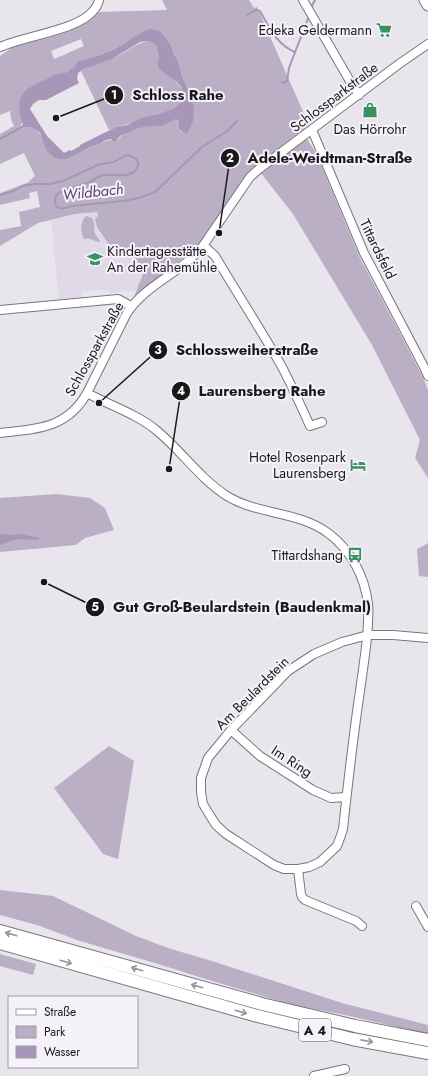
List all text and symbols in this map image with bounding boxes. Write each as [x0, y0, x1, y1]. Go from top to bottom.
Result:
place label: Edeka Geldermann [258, 20, 372, 40]
supermarket icon: Edeka Geldermann [375, 21, 393, 39]
street label: Schlossparkstraße [286, 57, 382, 137]
callout: Schloss Rahe [104, 82, 231, 109]
text: Schloss Rahe [132, 84, 224, 106]
text: 1 [111, 86, 117, 104]
shop icon: Das Hörrohr [361, 101, 379, 119]
place label: Das Hörrohr [334, 119, 407, 139]
callout: Adele-Weidtman-Straße [220, 144, 420, 171]
text: Adele-Weidtman-Straße [247, 147, 413, 169]
text: 2 [226, 149, 234, 167]
water label: Wildbach [62, 178, 124, 206]
street label: Tittardsfeld [355, 216, 401, 282]
place label: Kindertagesstätte An der Rahemühle [107, 241, 217, 277]
school or university icon: Kindertagesstätte An der Rahemühle [86, 250, 104, 268]
street label: Schlossparkstraße [60, 298, 128, 400]
callout: Schlossweiherstraße [148, 336, 327, 363]
text: Schlossweiherstraße [176, 339, 319, 361]
text: 3 [154, 341, 162, 359]
callout: Laurensberg Rahe [171, 377, 334, 404]
text: Laurensberg Rahe [199, 380, 326, 402]
text: 4 [177, 382, 185, 400]
place label: Hotel Rosenpark Laurensberg [249, 447, 347, 483]
hotel icon: Hotel Rosenpark Laurensberg [349, 456, 367, 474]
place label: Tittardshang [272, 545, 343, 565]
bus stop icon: Tittardshang [346, 546, 364, 564]
callout: Gut Groß-Beulardstein (Baudenkmal) [85, 593, 379, 620]
text: Gut Groß-Beulardstein (Baudenkmal) [113, 596, 371, 618]
text: 5 [91, 598, 99, 616]
street label: Am Beulardstein [211, 652, 293, 734]
street label: Im Ring [268, 740, 316, 782]
one-way arrow [5, 930, 18, 937]
one-way arrow [59, 958, 72, 966]
one-way arrow [130, 965, 143, 972]
one-way arrow [191, 982, 204, 989]
legend [8, 996, 138, 1068]
text: Straße [44, 1003, 76, 1021]
one-way arrow [234, 1008, 247, 1016]
road number: A 4 [299, 1019, 331, 1041]
text: Park [44, 1023, 66, 1041]
one-way arrow [360, 1038, 373, 1046]
text: Wasser [44, 1043, 81, 1061]

